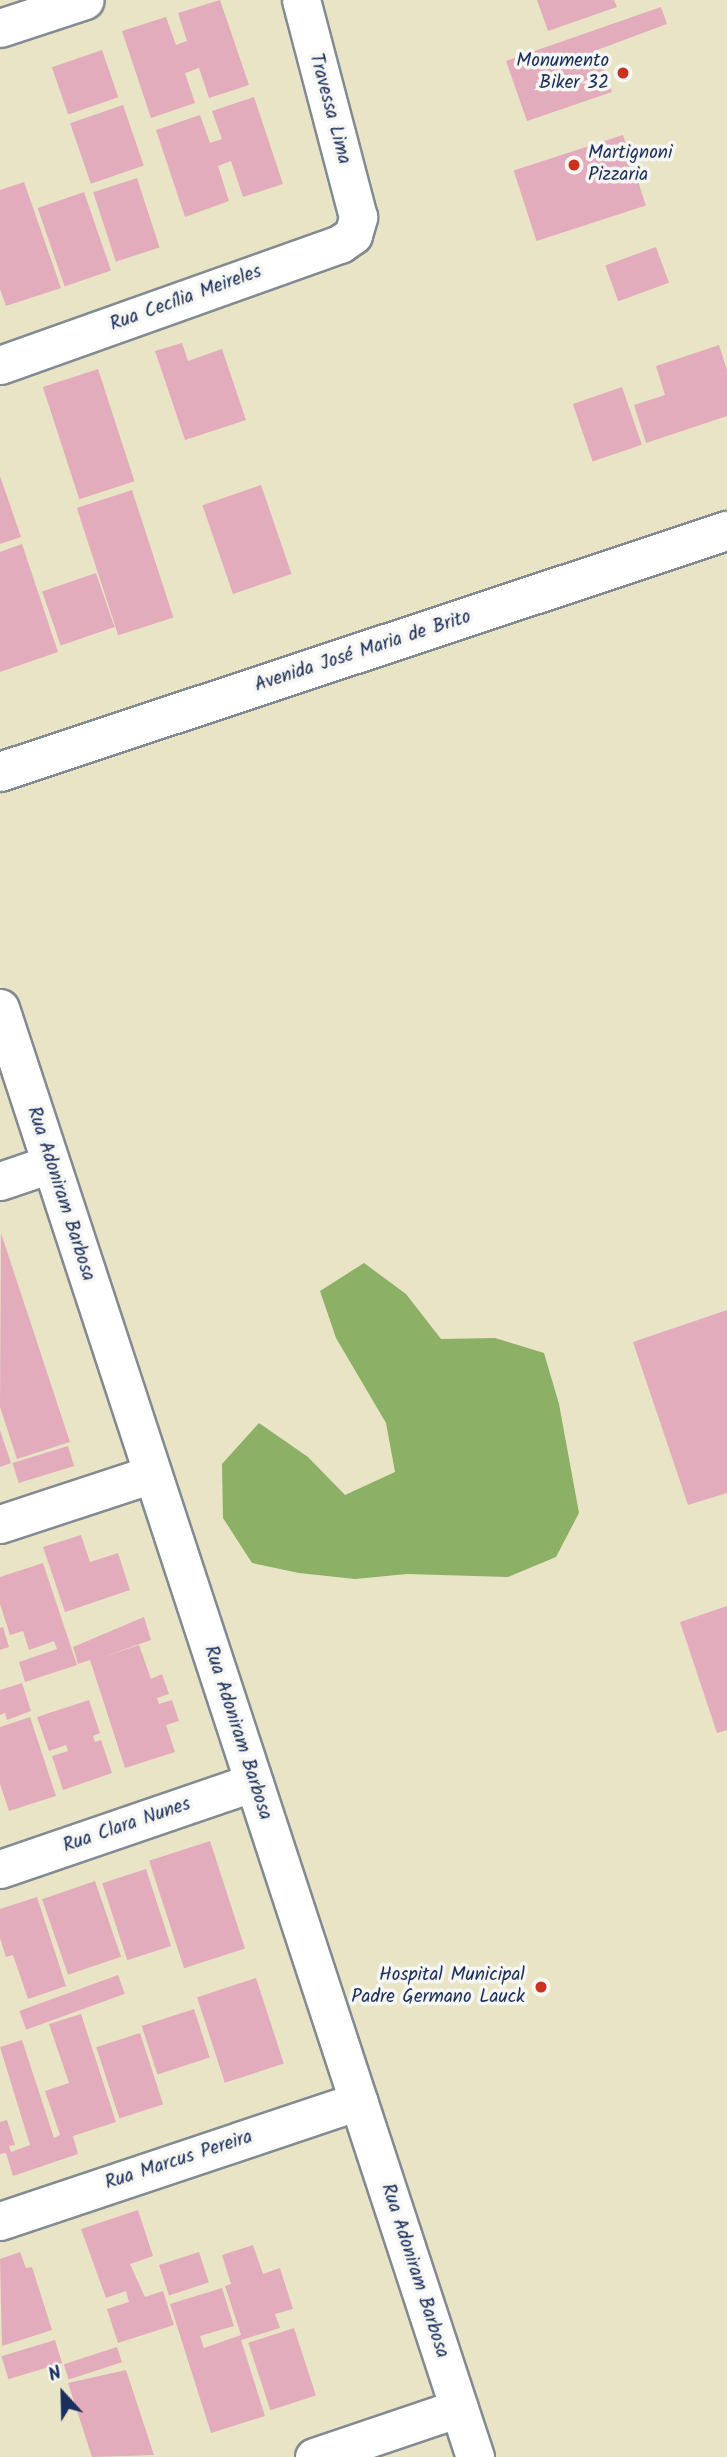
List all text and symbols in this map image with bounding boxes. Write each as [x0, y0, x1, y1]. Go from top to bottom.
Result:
street label: Travessa Lima [303, 51, 355, 167]
place label: Monumento Biker 32 [516, 51, 609, 95]
marker: Monumento Biker 32 [615, 65, 631, 81]
place label: Martignoni Pizzaria [588, 143, 672, 187]
marker: Martignoni Pizzaria [566, 157, 582, 173]
street label: Rua Cecília Meireles [107, 261, 265, 337]
street label: Avenida José Maria de Brito [252, 606, 474, 698]
street label: Rua Adoniram Barbosa [21, 1104, 99, 1284]
street label: Rua Adoniram Barbosa [198, 1643, 276, 1823]
street label: Rua Clara Nunes [60, 1794, 194, 1858]
place label: Hospital Municipal Padre Germano Lauck [351, 1965, 525, 2009]
marker: Hospital Municipal Padre Germano Lauck [531, 1977, 551, 1997]
street label: Rua Marcus Pereira [102, 2126, 256, 2196]
street label: Rua Adoniram Barbosa [375, 2181, 453, 2361]
text: N [44, 2358, 66, 2391]
north arrow [28, 2359, 98, 2429]

